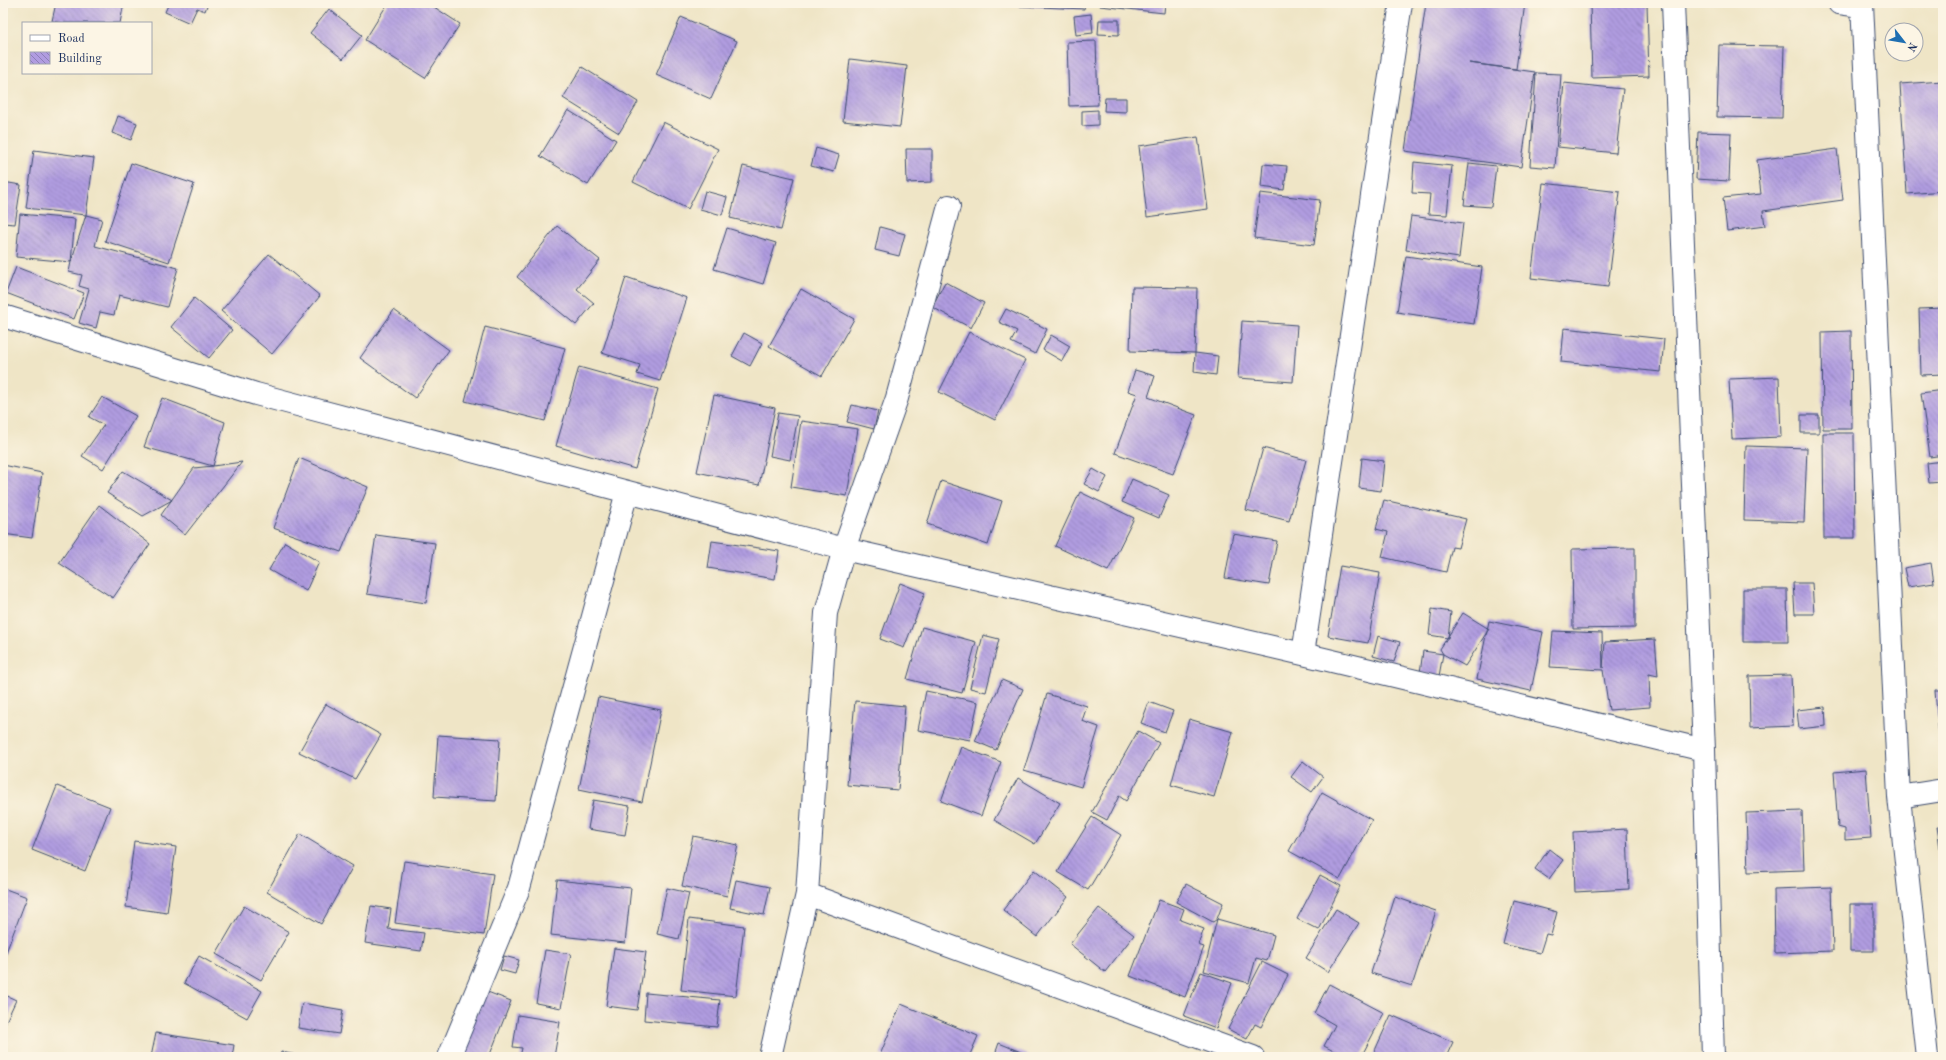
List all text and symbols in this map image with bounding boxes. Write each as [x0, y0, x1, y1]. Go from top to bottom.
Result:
legend [22, 22, 152, 74]
north arrow [1884, 22, 1924, 62]
text: Road [58, 33, 85, 45]
text: N [1904, 40, 1918, 53]
text: Building [58, 53, 102, 65]

